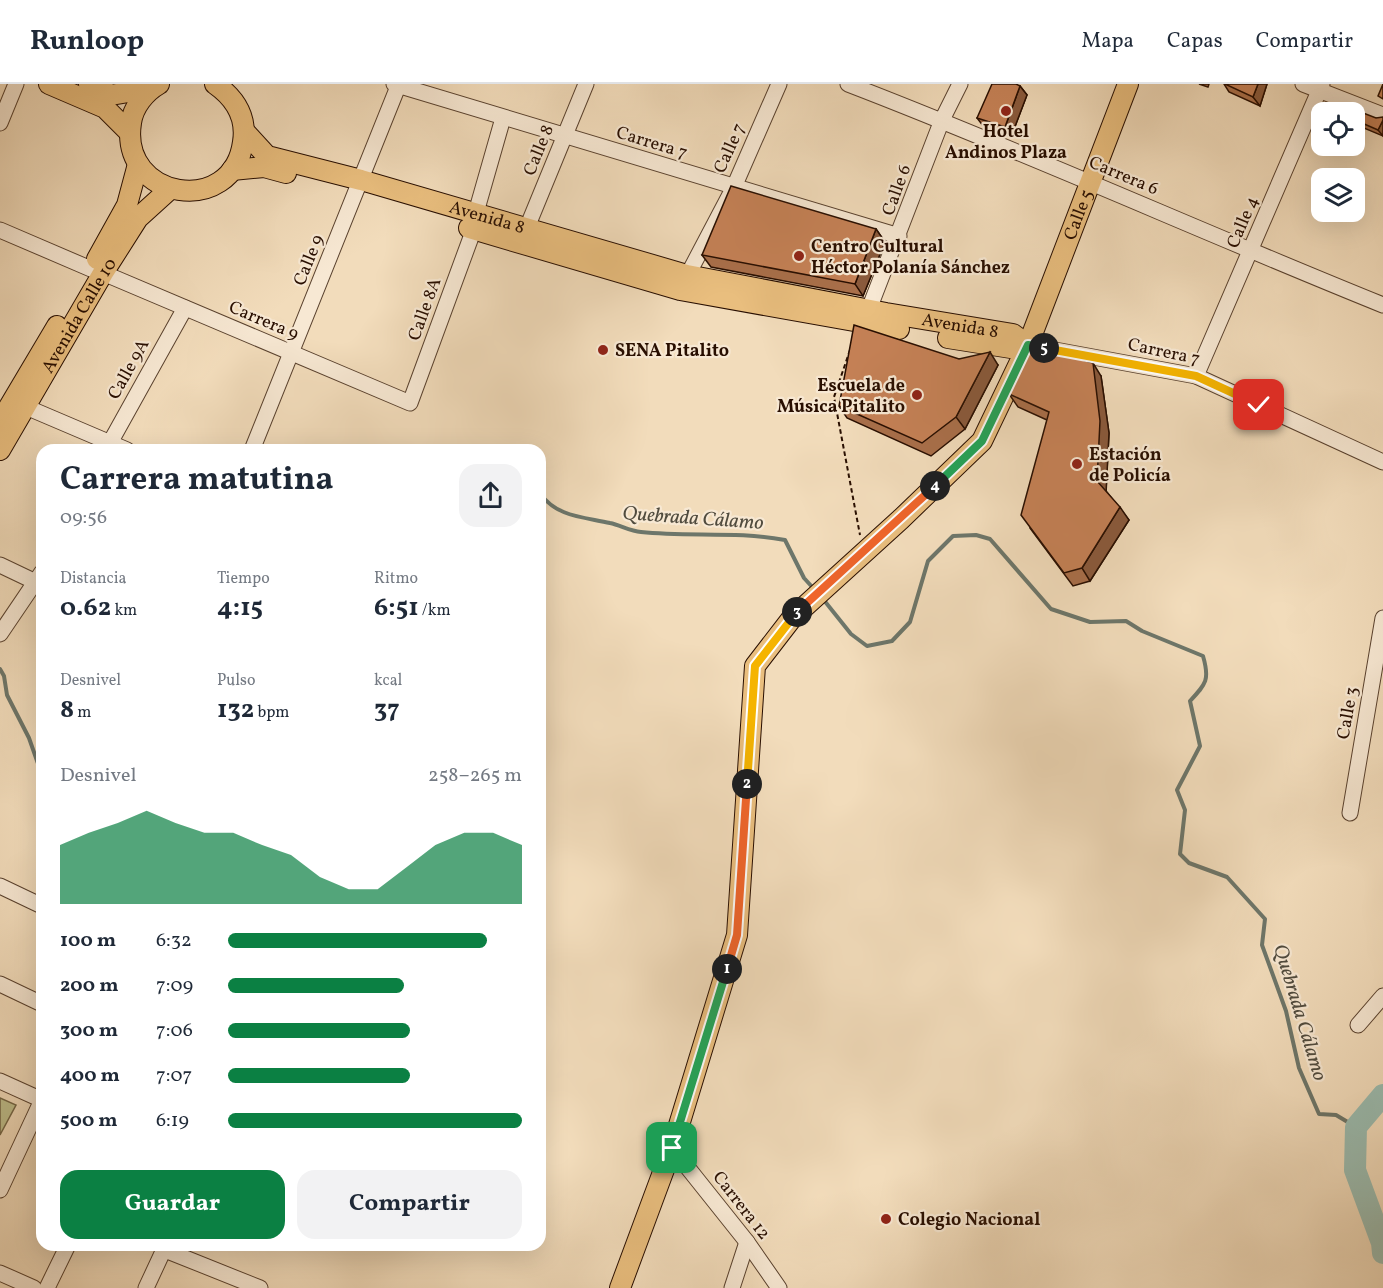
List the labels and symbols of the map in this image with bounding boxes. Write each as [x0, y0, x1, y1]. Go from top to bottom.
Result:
marker: Hotel Andinos Plaza [999, 104, 1013, 118]
street label: Calle 7 [708, 120, 752, 178]
place label: Hotel Andinos Plaza [945, 120, 1067, 166]
street label: Calle 8 [518, 121, 561, 180]
street label: Carrera 7 [613, 121, 690, 166]
street label: Carrera 6 [1085, 151, 1162, 202]
street label: Calle 6 [877, 161, 918, 220]
street label: Calle 5 [1058, 186, 1100, 244]
street label: Calle 4 [1221, 193, 1266, 252]
street label: Avenida 8 [446, 195, 527, 241]
street label: Calle 9 [288, 231, 331, 290]
place label: Centro Cultural Héctor Polanía Sánchez [811, 235, 1010, 281]
marker: Centro Cultural Héctor Polanía Sánchez [792, 249, 806, 263]
street label: Avenida Calle 10 [36, 253, 124, 378]
street label: Calle 8A [402, 274, 448, 345]
street label: Carrera 9 [225, 295, 302, 347]
street label: Avenida 8 [920, 308, 1000, 345]
pin: 5 [1029, 333, 1059, 363]
street label: Carrera 7 [1125, 333, 1202, 372]
street label: Calle 9A [102, 335, 156, 404]
place label: SENA Pitalito [615, 339, 729, 364]
marker: SENA Pitalito [596, 343, 610, 357]
place label: Escuela de Música Pitalito [777, 374, 905, 420]
pin [1233, 379, 1284, 430]
marker: Escuela de Música Pitalito [910, 388, 924, 402]
place label: Estación de Policía [1089, 443, 1171, 489]
marker: Estación de Policía [1070, 457, 1084, 471]
pin: 4 [920, 471, 950, 501]
water label: Quebrada Cálamo [621, 500, 764, 538]
pin: 3 [782, 597, 812, 627]
street label: Calle 3 [1332, 685, 1365, 741]
pin: 2 [732, 769, 762, 799]
water label: Quebrada Cálamo [1265, 941, 1333, 1084]
pin: 1 [712, 954, 742, 984]
pin [646, 1122, 697, 1173]
street label: Carrera 12 [706, 1166, 776, 1246]
place label: Colegio Nacional [898, 1208, 1040, 1233]
marker: Colegio Nacional [879, 1212, 893, 1226]

